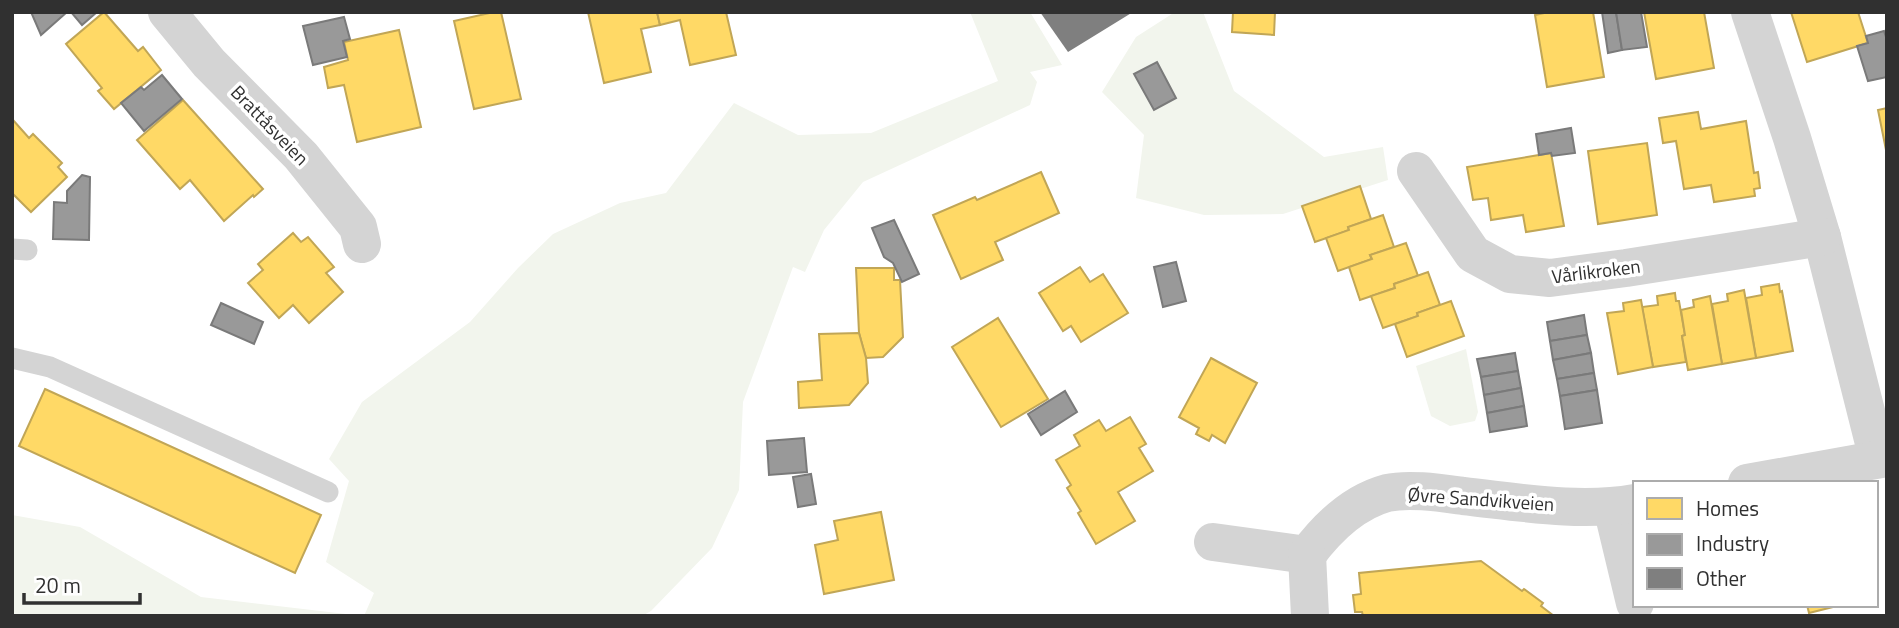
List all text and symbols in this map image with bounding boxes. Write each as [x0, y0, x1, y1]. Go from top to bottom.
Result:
street label: Brattåsveien [225, 78, 316, 171]
street label: Vårlikroken [1550, 251, 1642, 290]
street label: Øvre Sandvikveien [1407, 479, 1555, 518]
legend [1633, 481, 1878, 607]
text: Homes [1696, 492, 1759, 524]
text: Industry [1696, 527, 1769, 559]
scale bar [24, 562, 140, 606]
text: Other [1696, 562, 1746, 594]
text: 20 m [35, 569, 81, 601]

